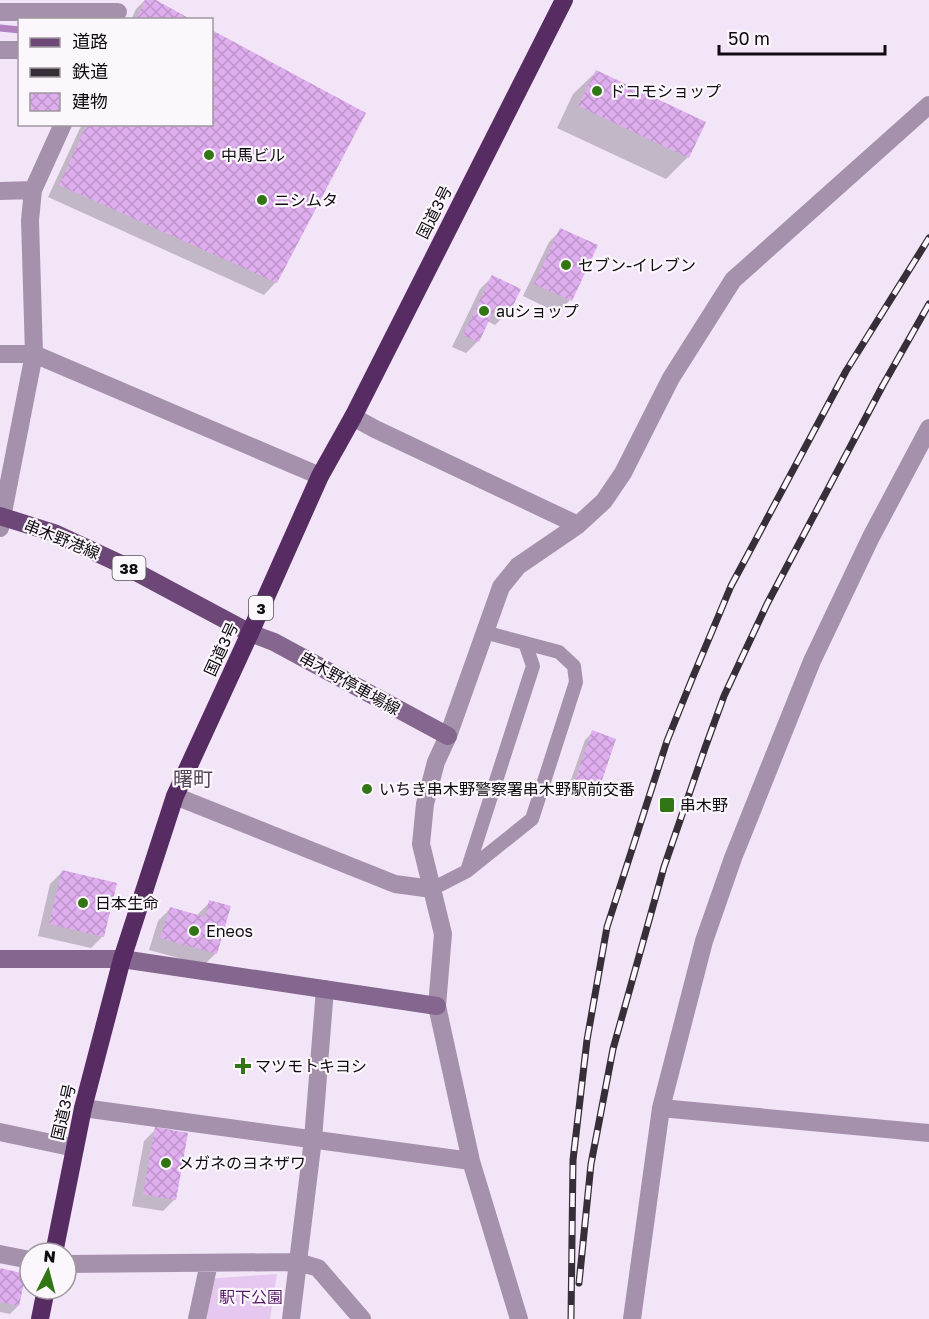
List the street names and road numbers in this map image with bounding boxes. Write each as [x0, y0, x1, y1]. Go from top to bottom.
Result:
street label: 国道3号 [412, 182, 456, 242]
street label: 串木野港線 [21, 515, 103, 563]
road number: 38 [112, 556, 146, 580]
road number: 3 [249, 596, 273, 620]
street label: 国道3号 [200, 619, 242, 679]
street label: 串木野停車場線 [296, 647, 404, 719]
street label: 国道3号 [47, 1082, 79, 1142]

